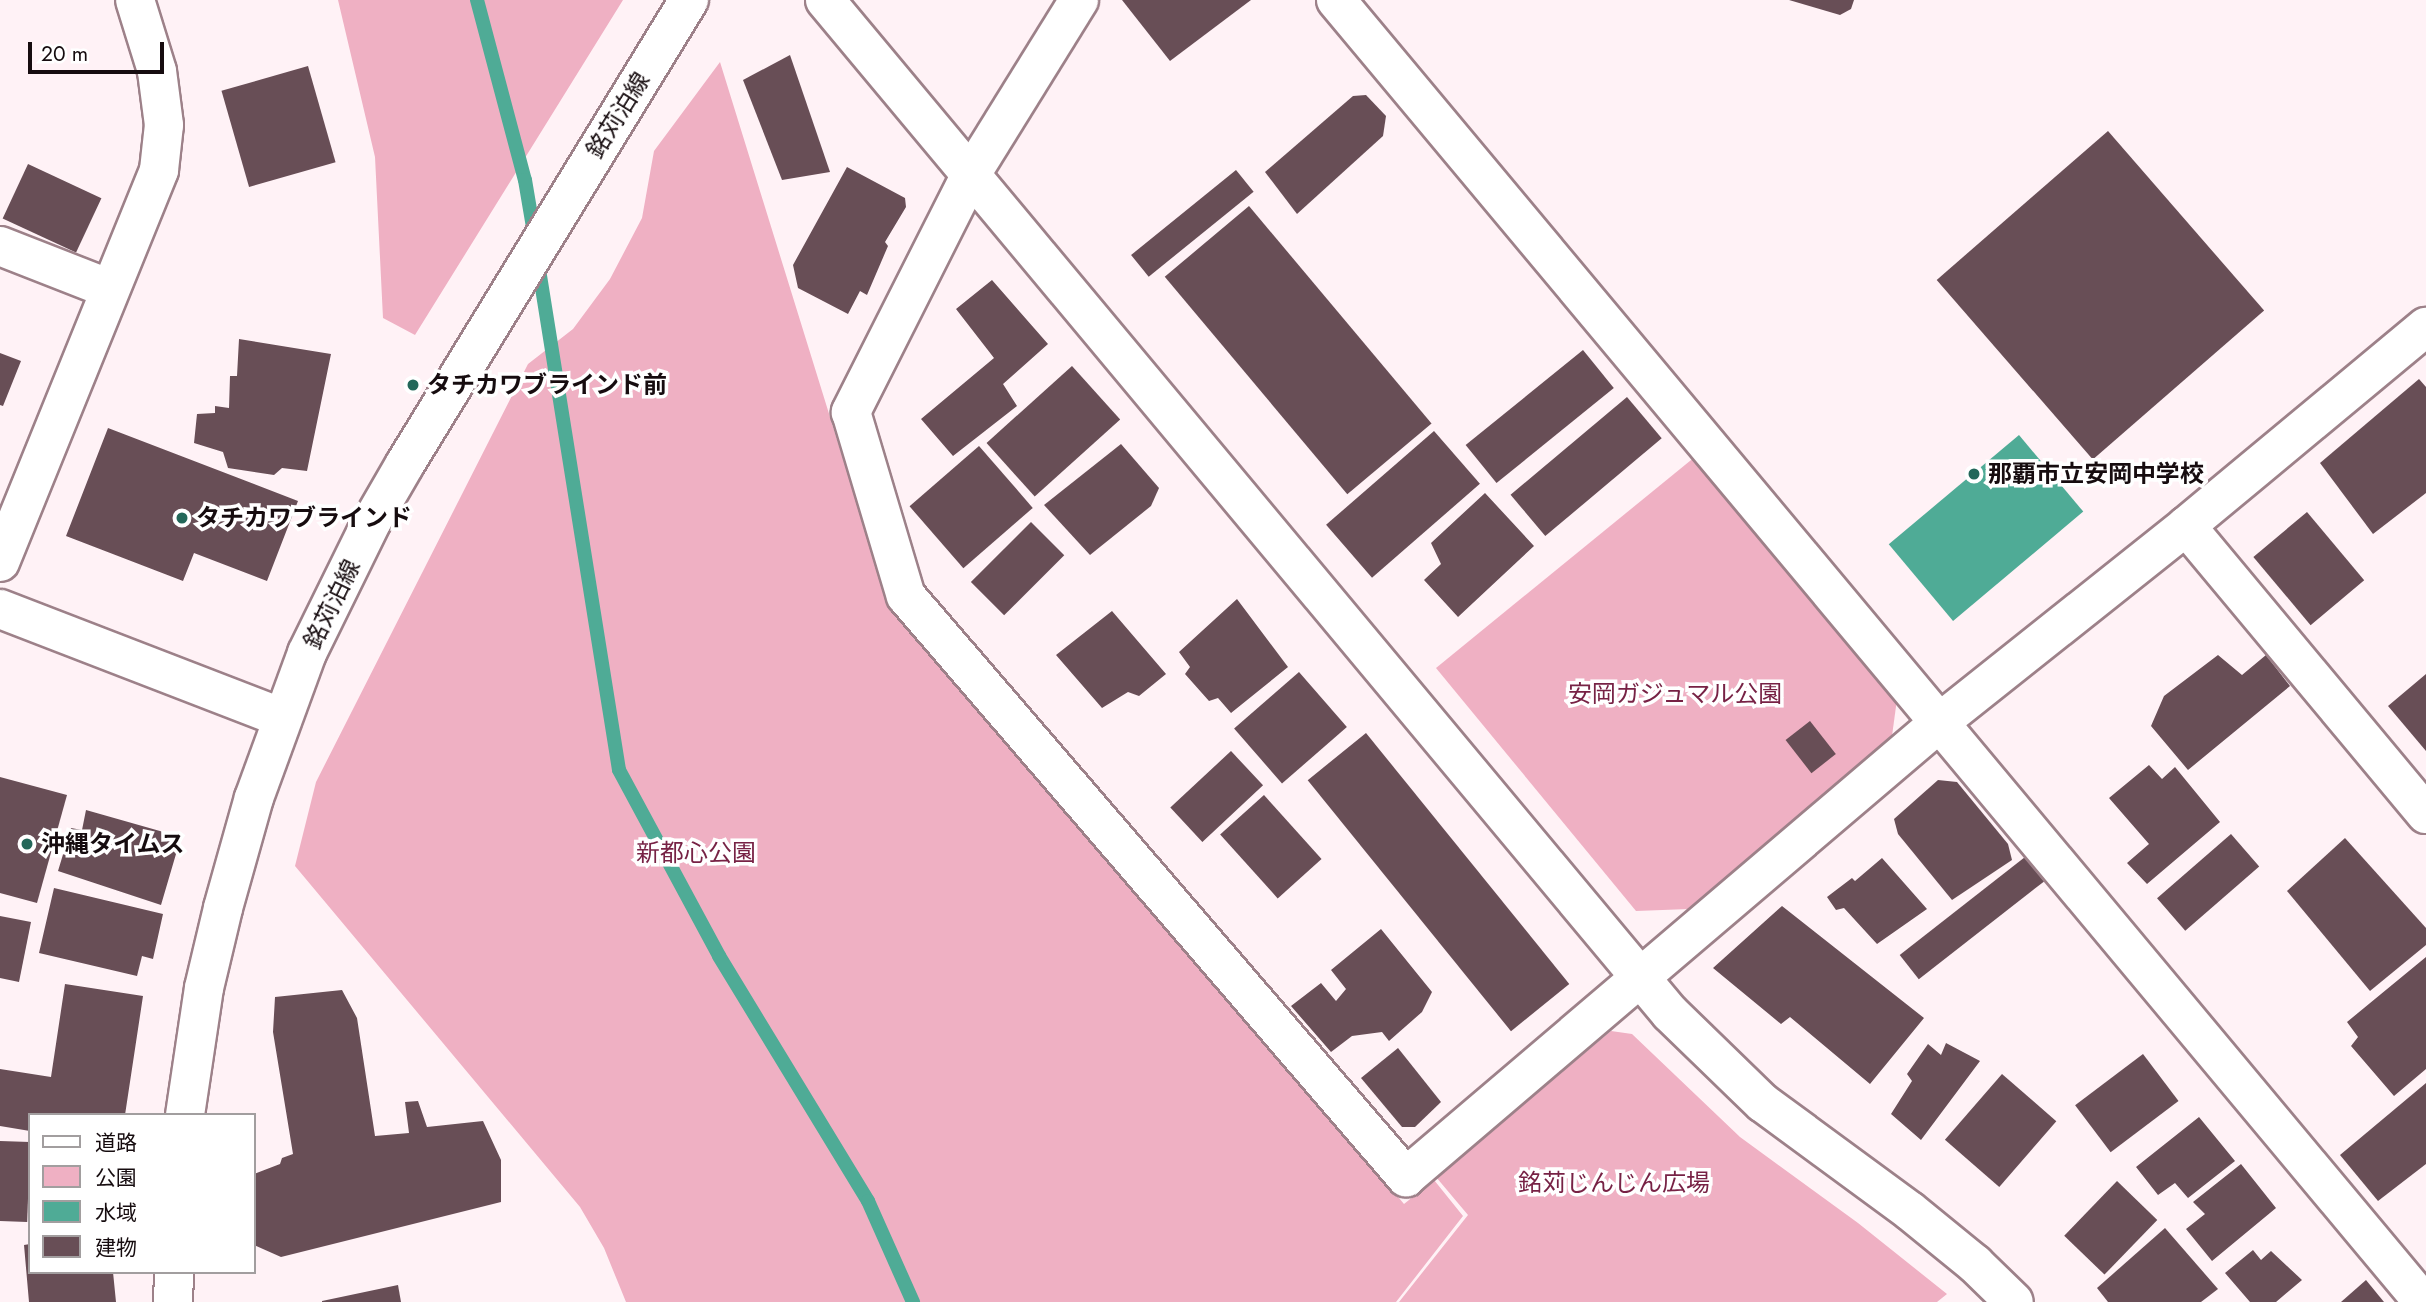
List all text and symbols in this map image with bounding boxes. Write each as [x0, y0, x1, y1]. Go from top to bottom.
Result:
scale bar [32, 28, 168, 72]
text: 20 m [41, 39, 88, 69]
street label: 銘苅泊線 [580, 67, 656, 163]
place label: タチカワブラインド前 [427, 371, 667, 399]
marker: タチカワブラインド前 [405, 377, 421, 393]
place label: 那覇市立安岡中学校 [1988, 460, 2204, 488]
marker: 那覇市立安岡中学校 [1966, 466, 1982, 482]
place label: タチカワブラインド [196, 504, 412, 532]
marker: タチカワブラインド [174, 510, 190, 526]
street label: 銘苅泊線 [298, 555, 366, 653]
park label: 安岡ガジュマル公園 [1567, 680, 1783, 708]
place label: 沖縄タイムス [41, 830, 185, 858]
marker: 沖縄タイムス [19, 836, 35, 852]
park label: 新都心公園 [636, 839, 756, 867]
legend [28, 1113, 256, 1274]
text: 道路 [95, 1128, 137, 1158]
text: 公園 [95, 1163, 137, 1193]
park label: 銘苅じんじん広場 [1518, 1169, 1710, 1197]
text: 水域 [95, 1198, 137, 1228]
text: 建物 [95, 1233, 137, 1263]

